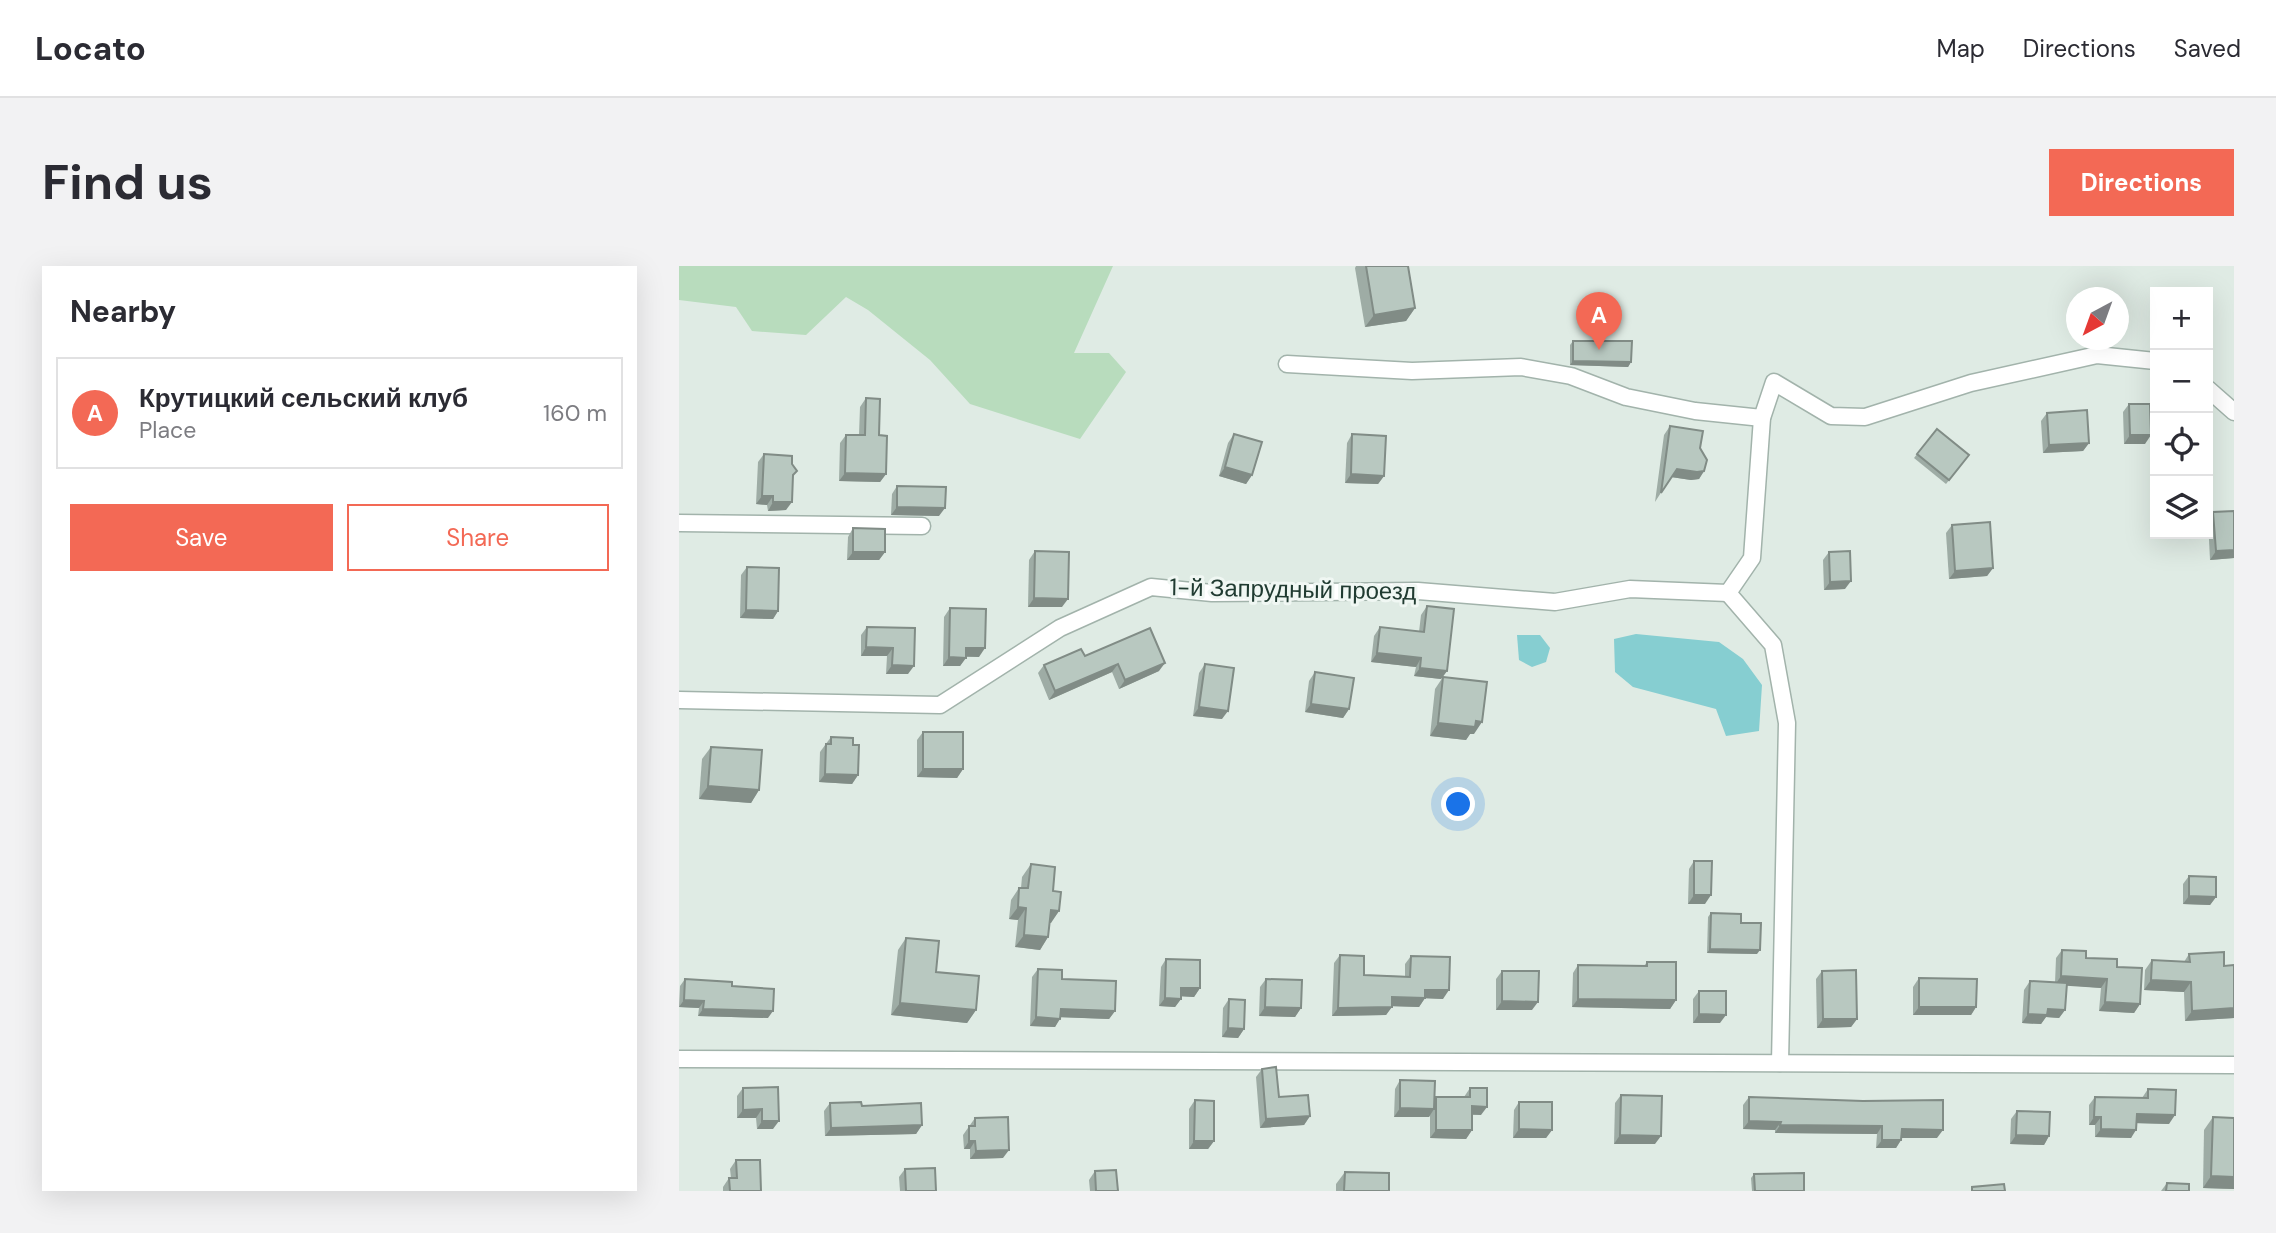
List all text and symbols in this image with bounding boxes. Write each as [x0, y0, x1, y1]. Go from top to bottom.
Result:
text: Locato [35, 27, 146, 70]
text: Map [1937, 33, 1985, 64]
text: Directions [2023, 33, 2136, 64]
text: Saved [2174, 33, 2241, 64]
button: Directions [2049, 149, 2234, 216]
text: Find us [42, 150, 213, 214]
north arrow [2066, 287, 2129, 350]
map controls [2150, 287, 2213, 539]
button: + [2150, 287, 2213, 350]
text: Nearby [70, 292, 176, 331]
pin: A [1576, 292, 1622, 350]
button: − [2150, 350, 2213, 413]
text: Крутицкий сельский клуб [139, 381, 468, 415]
text: A [87, 398, 103, 428]
text: 160 m [543, 398, 607, 428]
button: locate [2150, 413, 2213, 476]
text: Place [139, 415, 196, 445]
button: layers [2150, 476, 2213, 539]
button: Save [70, 504, 333, 571]
button: Share [347, 504, 609, 571]
street label: 1-й Запрудный проезд [1169, 571, 1417, 607]
your location [1441, 787, 1475, 821]

